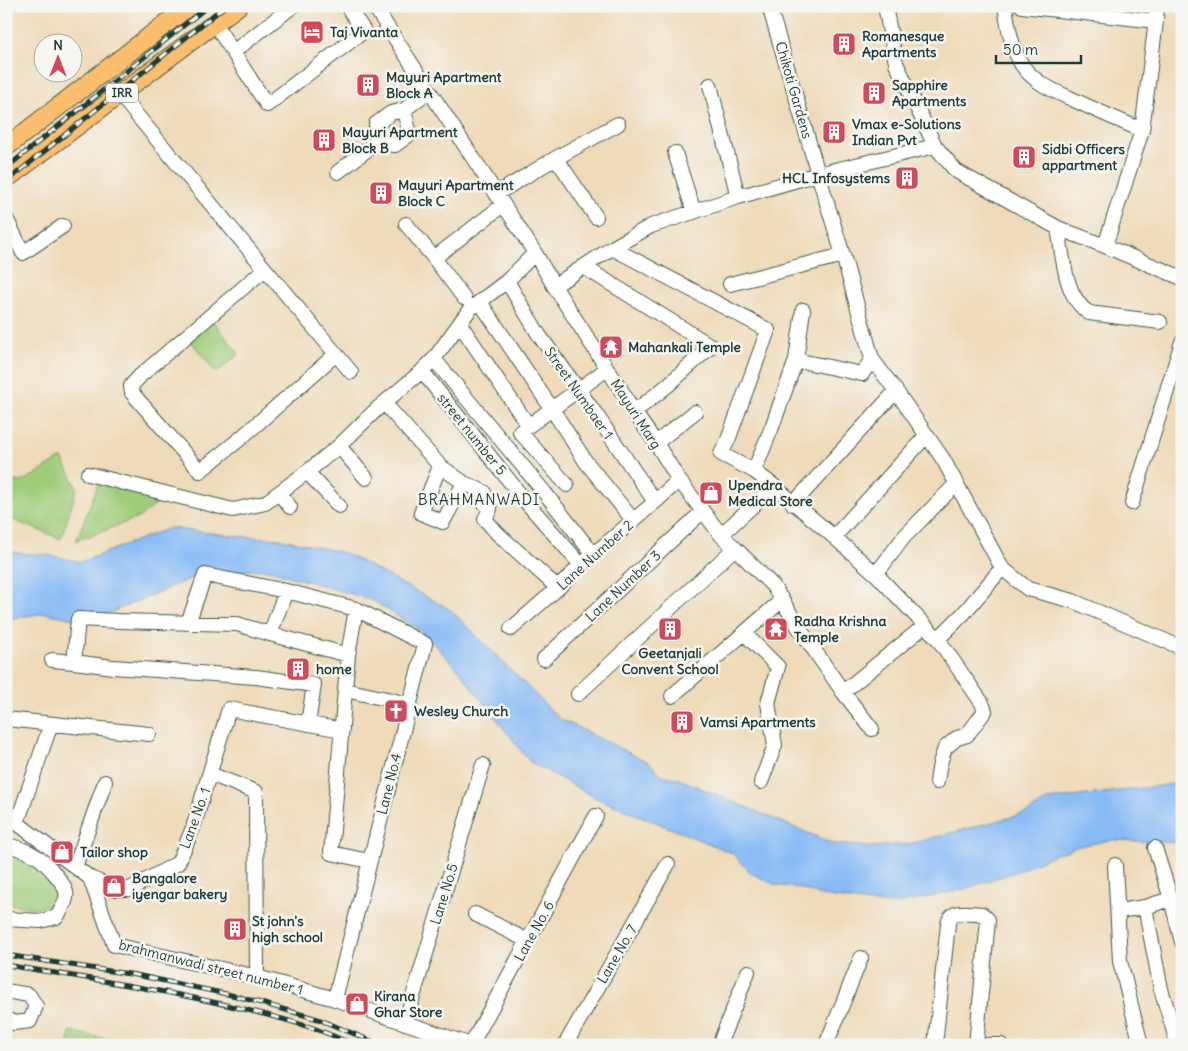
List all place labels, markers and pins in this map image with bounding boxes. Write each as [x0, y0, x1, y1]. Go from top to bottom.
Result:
hotel icon: Taj Vivanta [299, 19, 325, 45]
place label: Taj Vivanta [330, 23, 398, 41]
place label: Romanesque Apartments [862, 27, 945, 61]
building icon: Romanesque Apartments [831, 31, 857, 57]
place label: Mayuri Apartment Block A [386, 68, 502, 102]
building icon: Mayuri Apartment Block A [355, 72, 381, 98]
place label: Sapphire Apartments [892, 76, 967, 110]
building icon: Sapphire Apartments [861, 80, 887, 106]
place label: Vmax e-Solutions Indian Pvt [852, 115, 962, 149]
building icon: Vmax e-Solutions Indian Pvt [821, 119, 847, 145]
place label: Mayuri Apartment Block B [342, 123, 458, 157]
building icon: Mayuri Apartment Block B [311, 127, 337, 153]
place label: Sidbi Officers appartment [1042, 140, 1126, 174]
building icon: Sidbi Officers appartment [1011, 144, 1037, 170]
building icon: HCL Infosystems [894, 165, 920, 191]
place label: HCL Infosystems [782, 169, 891, 187]
place label: Mayuri Apartment Block C [398, 176, 514, 210]
building icon: Mayuri Apartment Block C [368, 180, 394, 206]
temple icon: Mahankali Temple [598, 334, 624, 360]
place label: Mahankali Temple [628, 338, 741, 356]
place label: Upendra Medical Store [728, 476, 813, 510]
shop icon: Upendra Medical Store [698, 480, 724, 506]
place label: Radha Krishna Temple [794, 612, 886, 646]
building icon: Geetanjali Convent School [657, 616, 683, 642]
temple icon: Radha Krishna Temple [763, 616, 789, 642]
place label: Geetanjali Convent School [621, 644, 719, 678]
building icon: home [285, 656, 311, 682]
place label: home [316, 660, 352, 678]
church icon: Wesley Church [383, 698, 409, 724]
place label: Wesley Church [414, 702, 508, 720]
building icon: Vamsi Apartments [669, 709, 695, 735]
place label: Vamsi Apartments [700, 713, 816, 731]
shop icon: Tailor shop [49, 839, 75, 865]
place label: Tailor shop [80, 843, 148, 861]
place label: Bangalore iyengar bakery [132, 869, 228, 903]
shop icon: Bangalore iyengar bakery [101, 873, 127, 899]
place label: St john's high school [252, 912, 323, 946]
building icon: St john's high school [222, 916, 248, 942]
place label: Kirana Ghar Store [374, 987, 443, 1021]
shop icon: Kirana Ghar Store [344, 991, 370, 1017]

